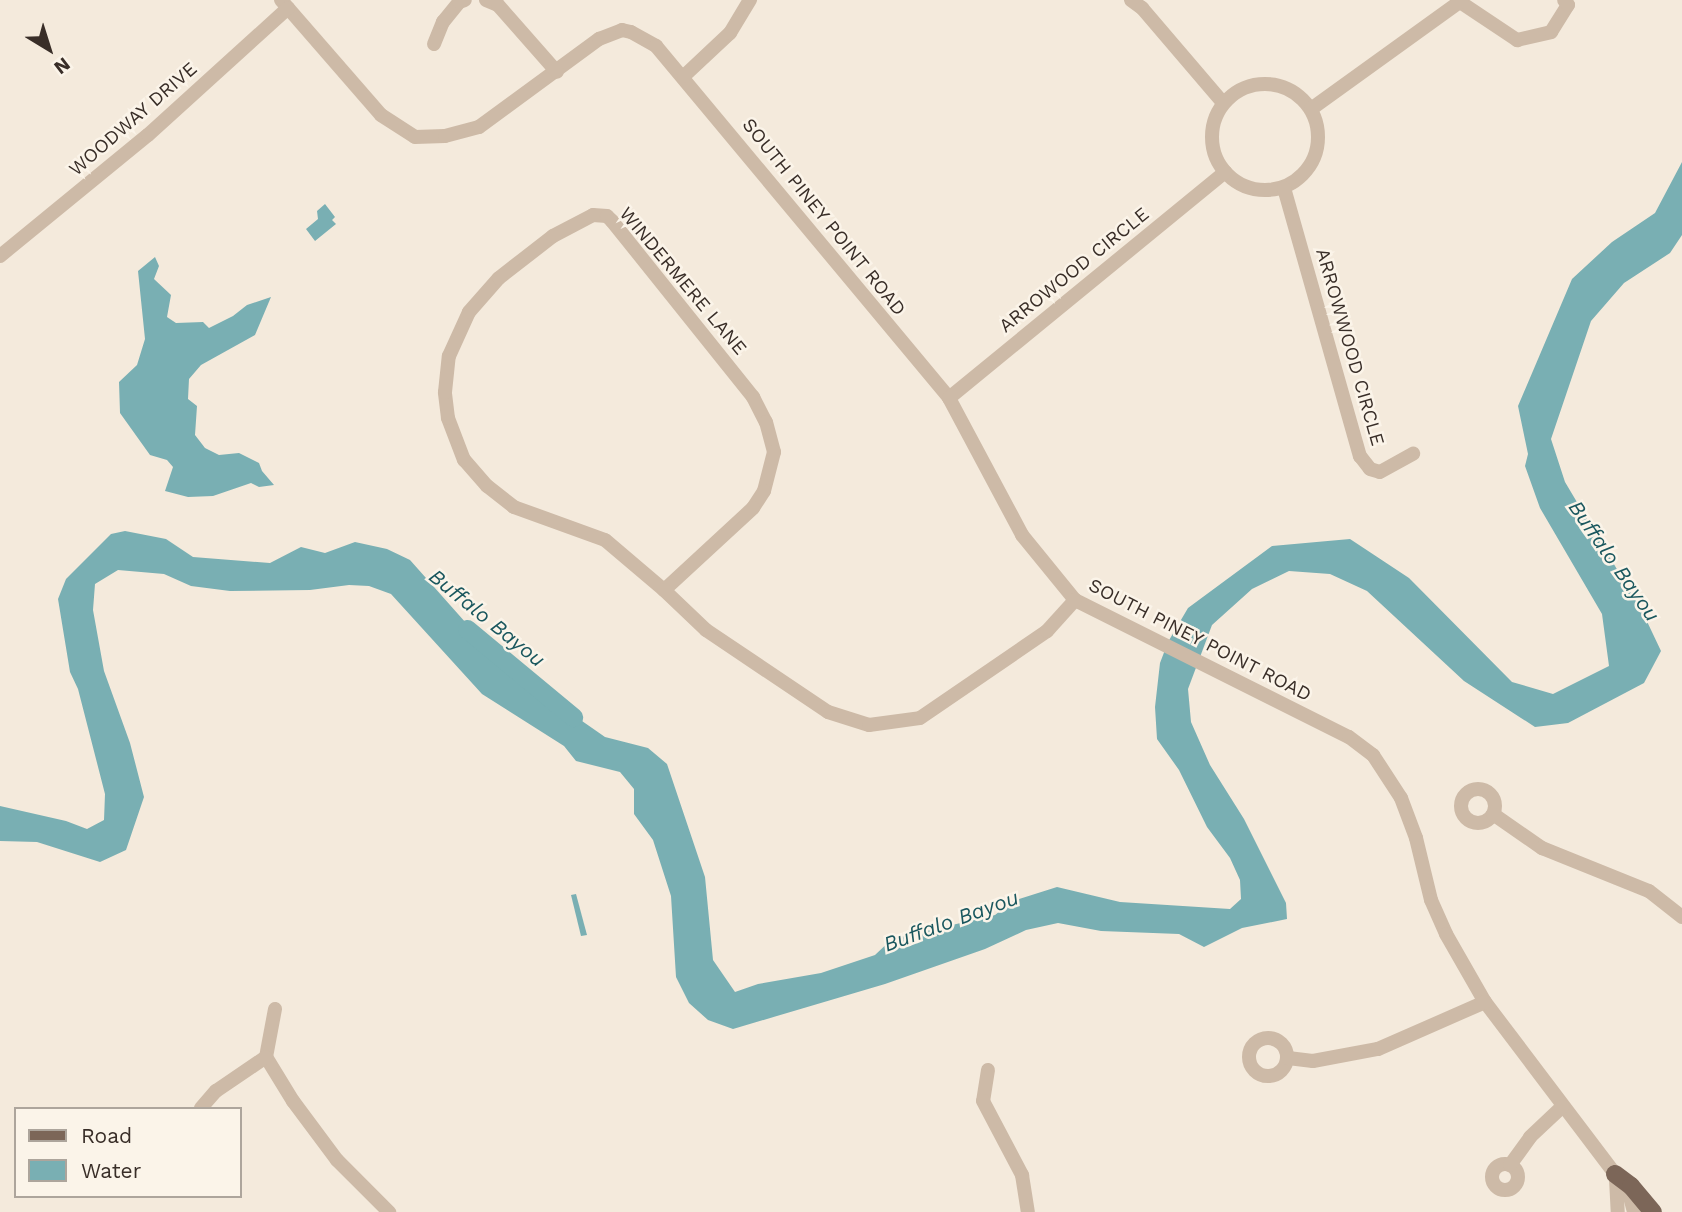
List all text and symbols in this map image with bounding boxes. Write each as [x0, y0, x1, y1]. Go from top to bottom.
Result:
north arrow [14, 14, 84, 84]
text: N [50, 53, 75, 79]
street label: WOODWAY DRIVE [64, 57, 202, 181]
street label: SOUTH PINEY POINT ROAD [737, 113, 911, 321]
street label: WINDERMERE LANE [615, 202, 751, 360]
street label: ARROWOOD CIRCLE [994, 203, 1154, 337]
street label: ARROWWOOD CIRCLE [1311, 246, 1389, 448]
water label: Buffalo Bayou [1563, 496, 1665, 626]
water label: Buffalo Bayou [424, 564, 550, 672]
street label: SOUTH PINEY POINT ROAD [1084, 573, 1316, 707]
water label: Buffalo Bayou [880, 885, 1022, 957]
legend [14, 1107, 242, 1198]
text: Road [81, 1123, 132, 1148]
text: Water [81, 1158, 141, 1183]

